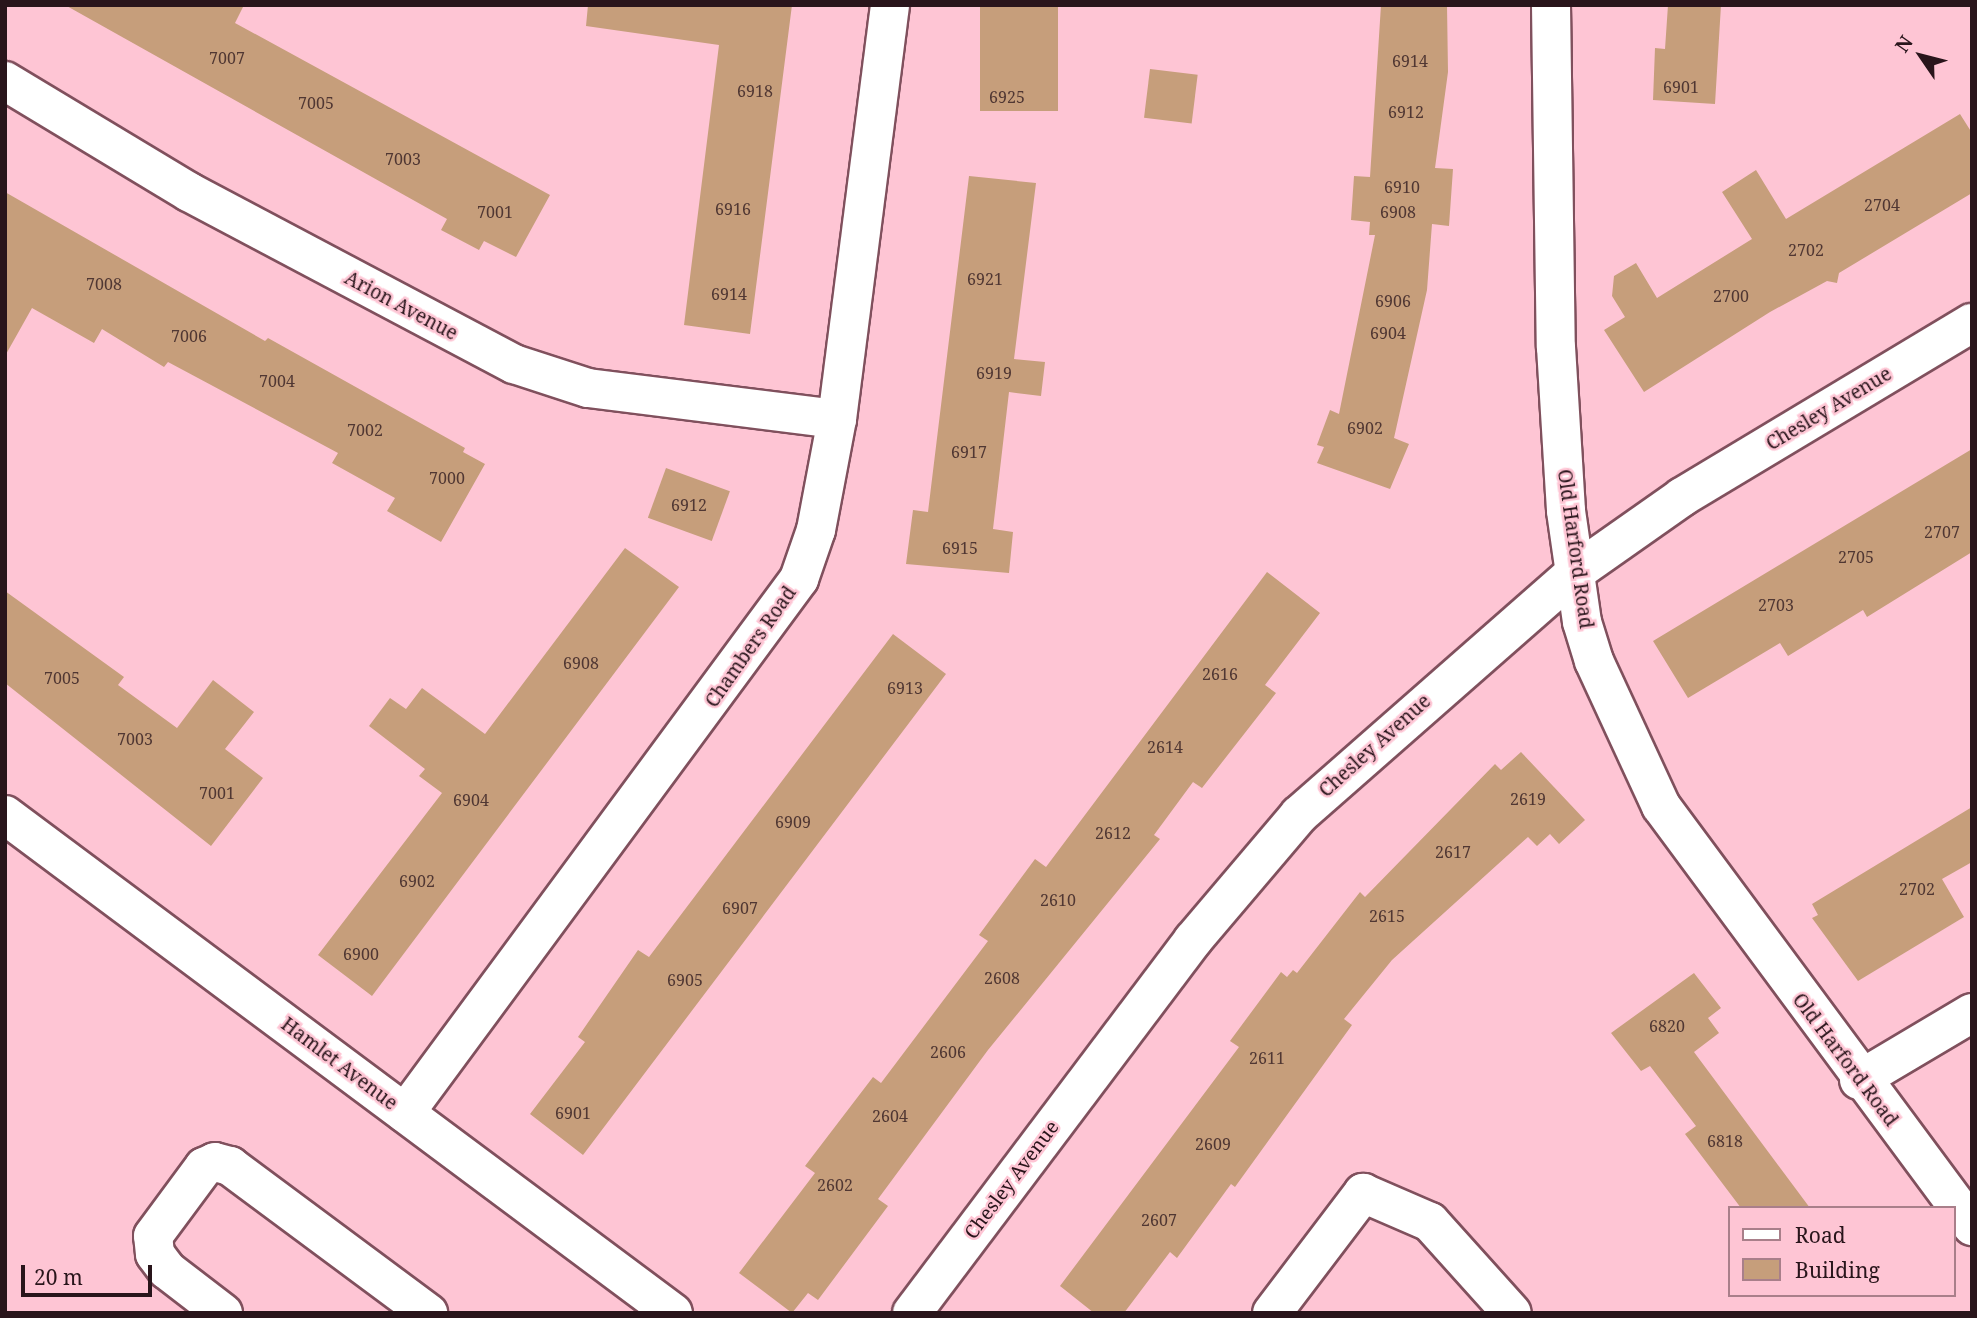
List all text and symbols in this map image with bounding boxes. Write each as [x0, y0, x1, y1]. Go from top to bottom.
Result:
north arrow [1886, 21, 1956, 91]
text: N [1889, 30, 1919, 58]
house number: 7007 [209, 48, 245, 68]
house number: 6914 [1392, 51, 1428, 71]
house number: 6901 [1663, 77, 1699, 97]
house number: 6918 [737, 81, 773, 101]
house number: 6925 [989, 87, 1025, 107]
house number: 7005 [298, 93, 334, 113]
house number: 6912 [1388, 102, 1424, 122]
house number: 7003 [385, 149, 421, 169]
house number: 6910 [1384, 177, 1420, 197]
house number: 2704 [1864, 195, 1900, 215]
house number: 6916 [715, 199, 751, 219]
house number: 7001 [477, 202, 513, 222]
house number: 6908 [1380, 202, 1416, 222]
house number: 2702 [1788, 240, 1824, 260]
street label: Arion Avenue [341, 267, 461, 345]
house number: 6921 [967, 269, 1003, 289]
house number: 7008 [86, 274, 122, 294]
house number: 6914 [711, 284, 747, 304]
house number: 2700 [1713, 286, 1749, 306]
house number: 6906 [1375, 291, 1411, 311]
house number: 6904 [1370, 323, 1406, 343]
house number: 7006 [171, 326, 207, 346]
house number: 6919 [976, 363, 1012, 383]
street label: Chesley Avenue [1762, 363, 1896, 455]
house number: 7004 [259, 371, 295, 391]
house number: 6902 [1347, 418, 1383, 438]
house number: 7002 [347, 420, 383, 440]
house number: 6917 [951, 442, 987, 462]
house number: 7000 [429, 468, 465, 488]
street label: Old Harford Road [1553, 468, 1597, 630]
house number: 6912 [671, 495, 707, 515]
house number: 2707 [1924, 522, 1960, 542]
house number: 6915 [942, 538, 978, 558]
house number: 2705 [1838, 547, 1874, 567]
street label: Chambers Road [701, 582, 801, 712]
house number: 2703 [1758, 595, 1794, 615]
house number: 6908 [563, 653, 599, 673]
house number: 2616 [1202, 664, 1238, 684]
house number: 7005 [44, 668, 80, 688]
house number: 6913 [887, 678, 923, 698]
street label: Chesley Avenue [1315, 690, 1435, 802]
house number: 7003 [117, 729, 153, 749]
house number: 2614 [1147, 737, 1183, 757]
house number: 7001 [199, 783, 235, 803]
house number: 2619 [1510, 789, 1546, 809]
house number: 6904 [453, 790, 489, 810]
house number: 6909 [775, 812, 811, 832]
house number: 2612 [1095, 823, 1131, 843]
house number: 2617 [1435, 842, 1471, 862]
house number: 6902 [399, 871, 435, 891]
house number: 2702 [1899, 879, 1935, 899]
house number: 2610 [1040, 890, 1076, 910]
house number: 6907 [722, 898, 758, 918]
house number: 2615 [1369, 906, 1405, 926]
house number: 6900 [343, 944, 379, 964]
house number: 2608 [984, 968, 1020, 988]
house number: 6905 [667, 970, 703, 990]
street label: Old Harford Road [1788, 989, 1902, 1131]
street label: Hamlet Avenue [277, 1013, 401, 1115]
house number: 6820 [1649, 1016, 1685, 1036]
house number: 2606 [930, 1042, 966, 1062]
house number: 2611 [1249, 1048, 1285, 1068]
house number: 6901 [555, 1103, 591, 1123]
house number: 2604 [872, 1106, 908, 1126]
street label: Chesley Avenue [960, 1116, 1064, 1244]
house number: 6818 [1707, 1131, 1743, 1151]
house number: 2609 [1195, 1134, 1231, 1154]
house number: 2602 [817, 1175, 853, 1195]
legend [1728, 1206, 1956, 1297]
house number: 2607 [1141, 1210, 1177, 1230]
text: Road [1795, 1221, 1846, 1249]
scale bar [24, 1252, 156, 1296]
text: Building [1795, 1256, 1880, 1284]
text: 20 m [34, 1263, 83, 1291]

